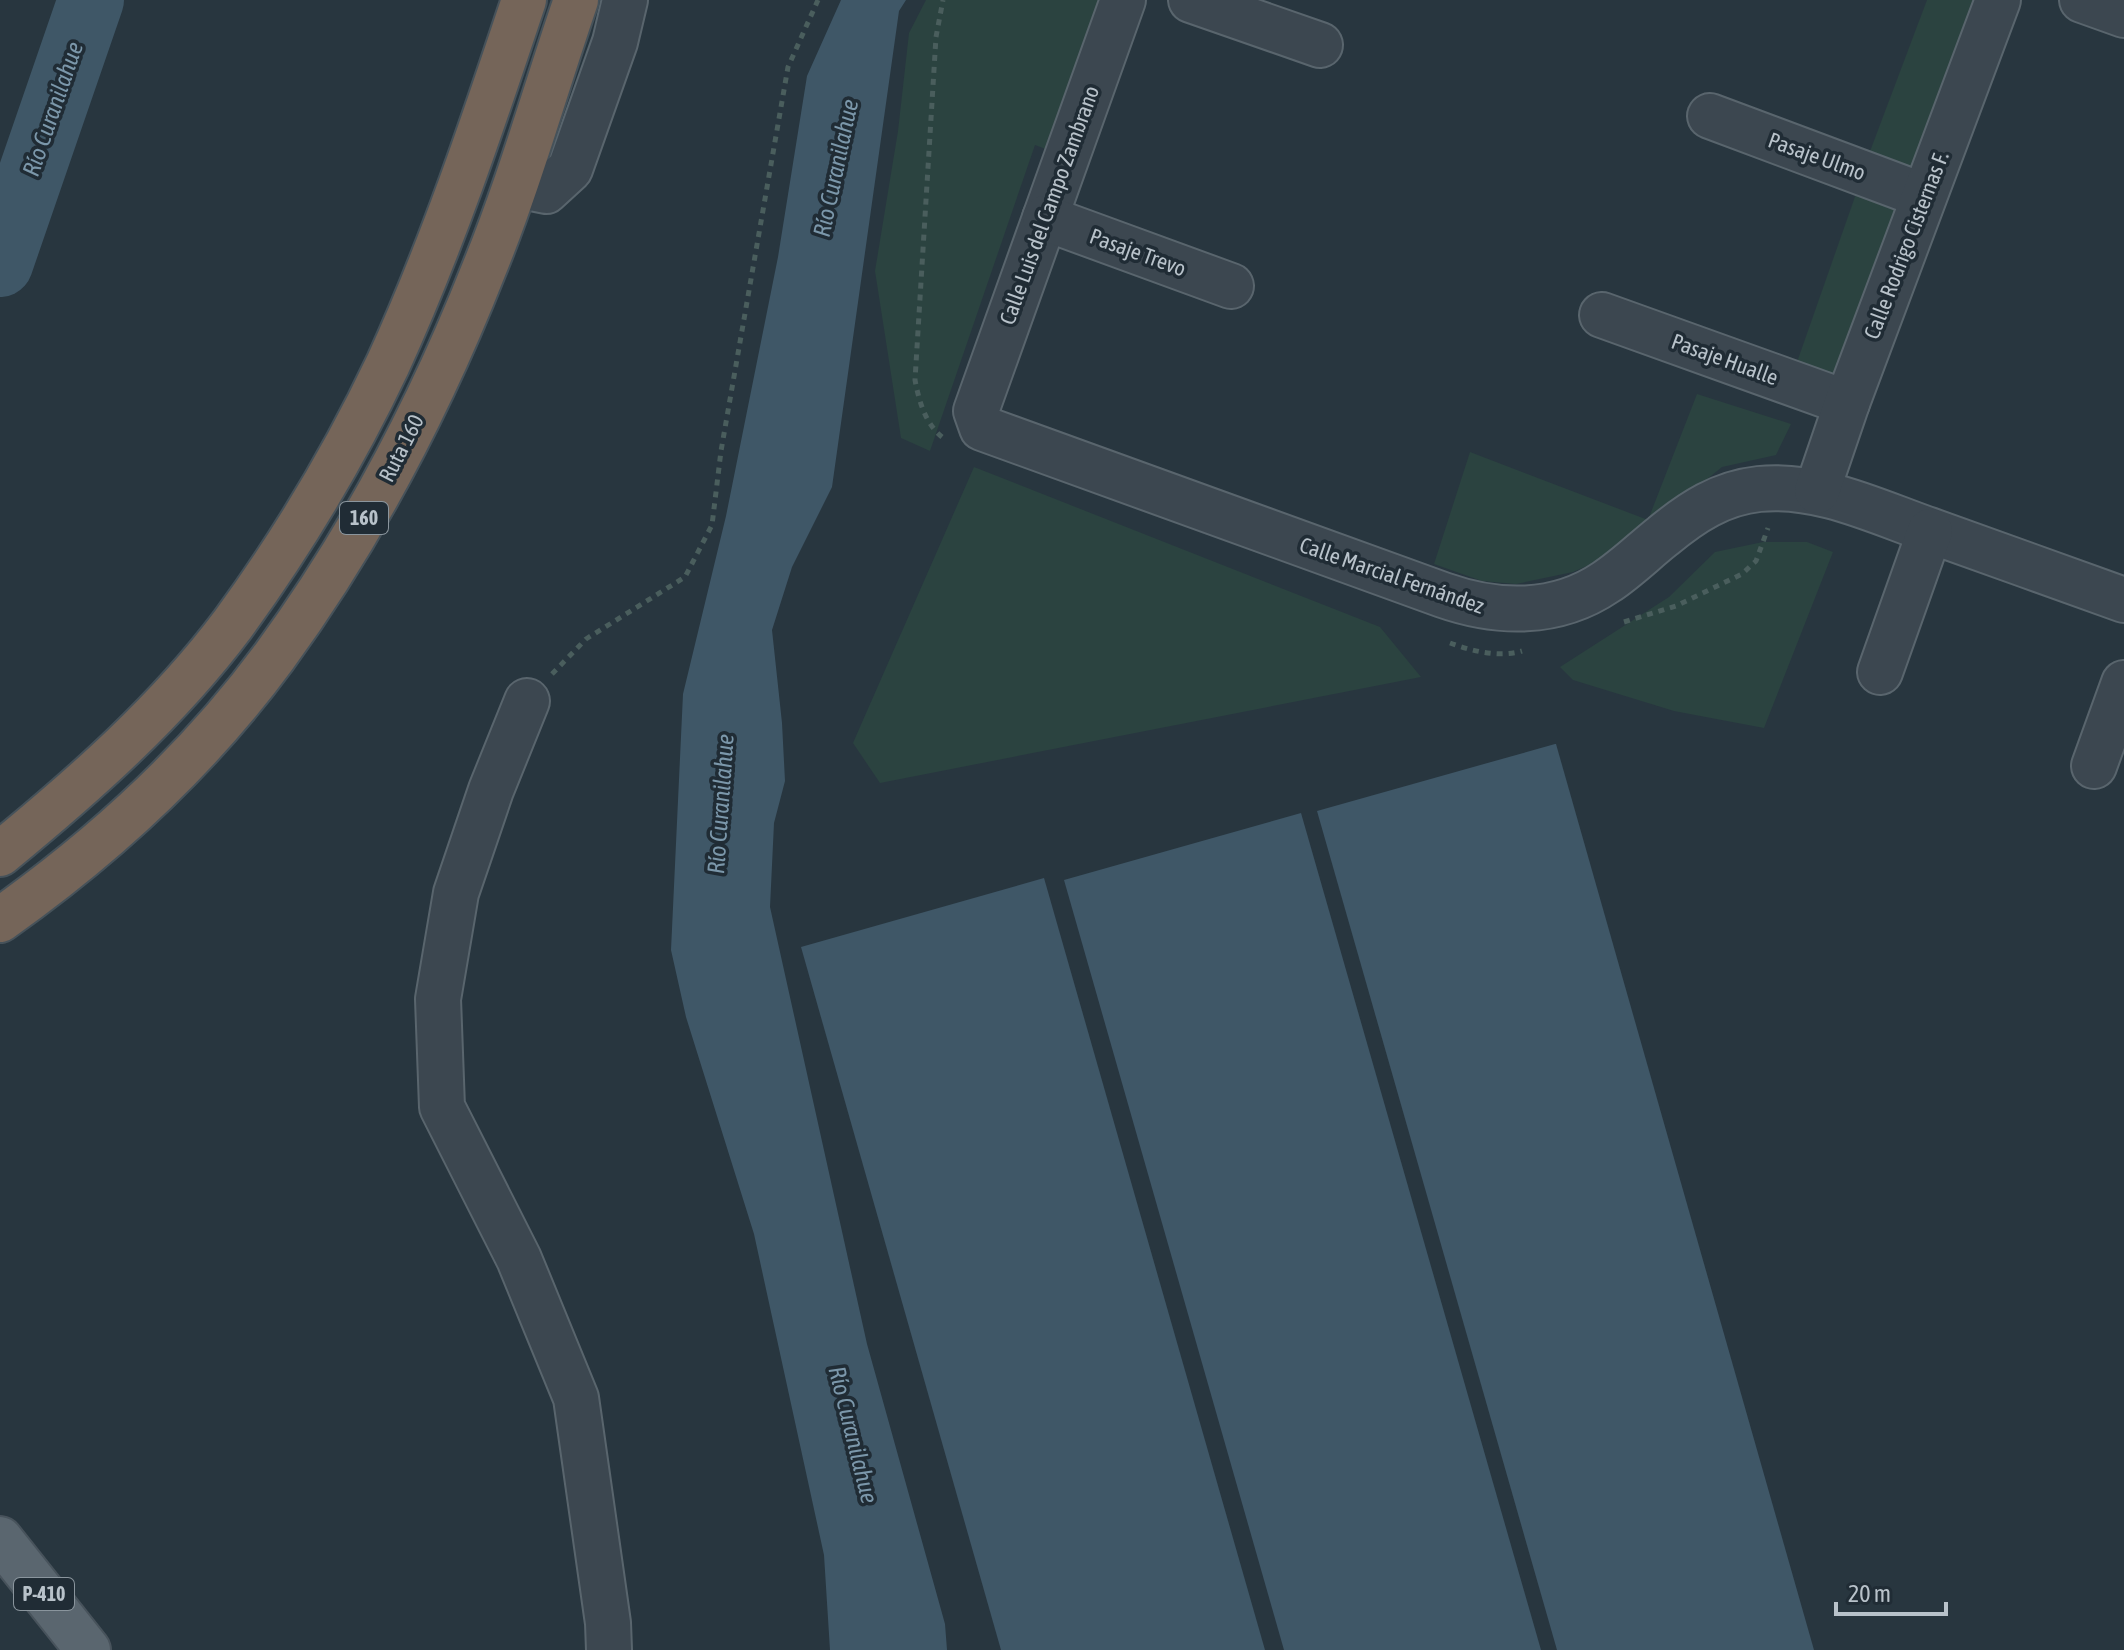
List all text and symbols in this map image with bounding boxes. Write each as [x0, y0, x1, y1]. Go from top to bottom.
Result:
water label: Río Curanilahue [17, 38, 88, 180]
street label: Calle Luis del Campo Zambrano [994, 82, 1104, 328]
water label: Río Curanilahue [808, 96, 863, 239]
street label: Pasaje Ulmo [1765, 126, 1869, 186]
street label: Calle Rodrigo Cisternas F. [1858, 147, 1954, 343]
street label: Pasaje Trevo [1086, 223, 1190, 281]
street label: Pasaje Hualle [1668, 328, 1782, 390]
street label: Ruta 160 [373, 410, 429, 486]
road number: 160 [340, 502, 388, 534]
street label: Calle Marcial Fernández [1296, 531, 1488, 619]
water label: Río Curanilahue [702, 733, 739, 875]
water label: Río Curanilahue [823, 1363, 884, 1506]
scale bar [1836, 1566, 1946, 1616]
road number: P-410 [14, 1578, 74, 1610]
text: 20 m [1848, 1580, 1891, 1607]

